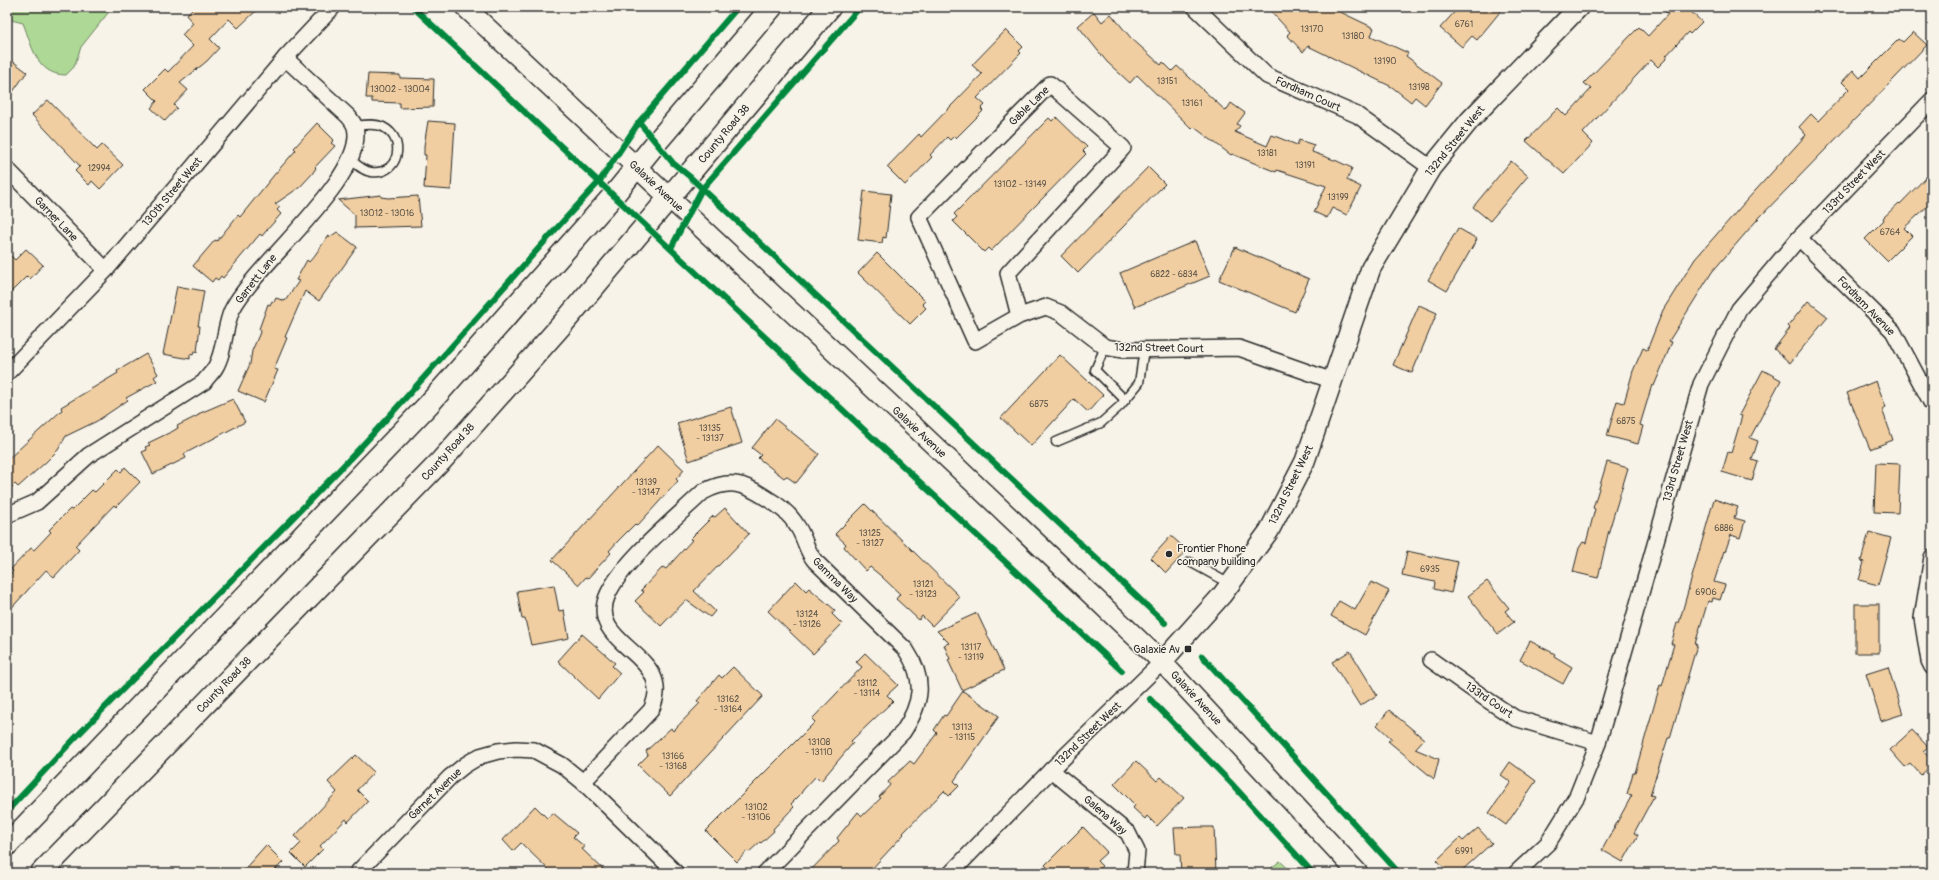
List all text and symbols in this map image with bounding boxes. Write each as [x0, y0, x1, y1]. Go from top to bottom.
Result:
house number: 6761 [1455, 19, 1473, 30]
house number: 13170 [1301, 24, 1323, 35]
house number: 13180 [1342, 31, 1364, 42]
house number: 13190 [1374, 56, 1396, 67]
street label: Fordham Court [1273, 74, 1343, 114]
house number: 13151 [1157, 76, 1177, 87]
house number: 13198 [1408, 82, 1430, 93]
street label: Gable Lane [1006, 83, 1052, 128]
house number: 13002 - 13004 [370, 84, 431, 95]
house number: 13161 [1182, 98, 1202, 109]
street label: County Road 38 [696, 102, 753, 166]
street label: 132nd Street West [1423, 103, 1488, 179]
street label: 133rd Street West [1820, 147, 1888, 217]
house number: 13181 [1257, 148, 1277, 159]
street label: 130th Street West [139, 154, 205, 229]
street label: Galaxie Avenue [626, 158, 686, 215]
house number: 13191 [1295, 160, 1315, 171]
house number: 12994 [87, 163, 111, 174]
house number: 13102 - 13149 [994, 179, 1047, 190]
house number: 13199 [1327, 192, 1349, 203]
street label: Garner Lane [32, 194, 81, 244]
house number: 13012 - 13016 [360, 208, 414, 219]
house number: 6764 [1880, 227, 1901, 238]
street label: Garrett Lane [233, 251, 280, 306]
house number: 6822 - 6834 [1150, 269, 1199, 280]
street label: Fordham Avenue [1834, 274, 1898, 339]
street label: 132nd Street Court [1114, 341, 1204, 355]
house number: 6875 [1029, 399, 1049, 410]
street label: Galaxie Avenue [889, 404, 949, 461]
house number: 6875 [1616, 416, 1636, 427]
street label: 133rd Street West [1660, 418, 1696, 503]
street label: County Road 38 [419, 420, 477, 483]
house number: 13135 - 13137 [696, 423, 724, 444]
street label: 132nd Street West [1266, 443, 1316, 527]
house number: 13139 - 13147 [632, 477, 660, 498]
house number: 6886 [1714, 523, 1734, 534]
house number: 13125 - 13127 [856, 528, 884, 549]
place label: Frontier Phone company building [1177, 542, 1256, 568]
marker: Frontier Phone company building [1164, 549, 1174, 559]
street label: Gamma Way [810, 555, 861, 606]
house number: 6935 [1420, 564, 1440, 575]
house number: 13121 - 13123 [909, 579, 937, 600]
house number: 6906 [1695, 587, 1717, 598]
house number: 13124 - 13126 [793, 609, 821, 630]
house number: 13117 - 13119 [958, 642, 984, 663]
place label: Galaxie Av [1133, 643, 1180, 656]
marker: Galaxie Av [1183, 644, 1193, 654]
street label: County Road 38 [194, 654, 254, 716]
street label: Galaxie Avenue [1168, 668, 1225, 728]
house number: 13112 - 13114 [854, 678, 881, 699]
street label: 133rd Court [1463, 679, 1516, 721]
house number: 13162 - 13164 [714, 694, 743, 715]
street label: 132nd Street West [1052, 699, 1124, 769]
house number: 13113 - 13115 [949, 722, 975, 743]
house number: 13108 - 13110 [805, 737, 833, 758]
house number: 13166 - 13168 [659, 751, 687, 772]
street label: Garnet Avenue [406, 765, 465, 823]
street label: Galena Way [1081, 793, 1130, 838]
house number: 13102 - 13106 [741, 802, 771, 823]
house number: 6991 [1455, 846, 1473, 857]

